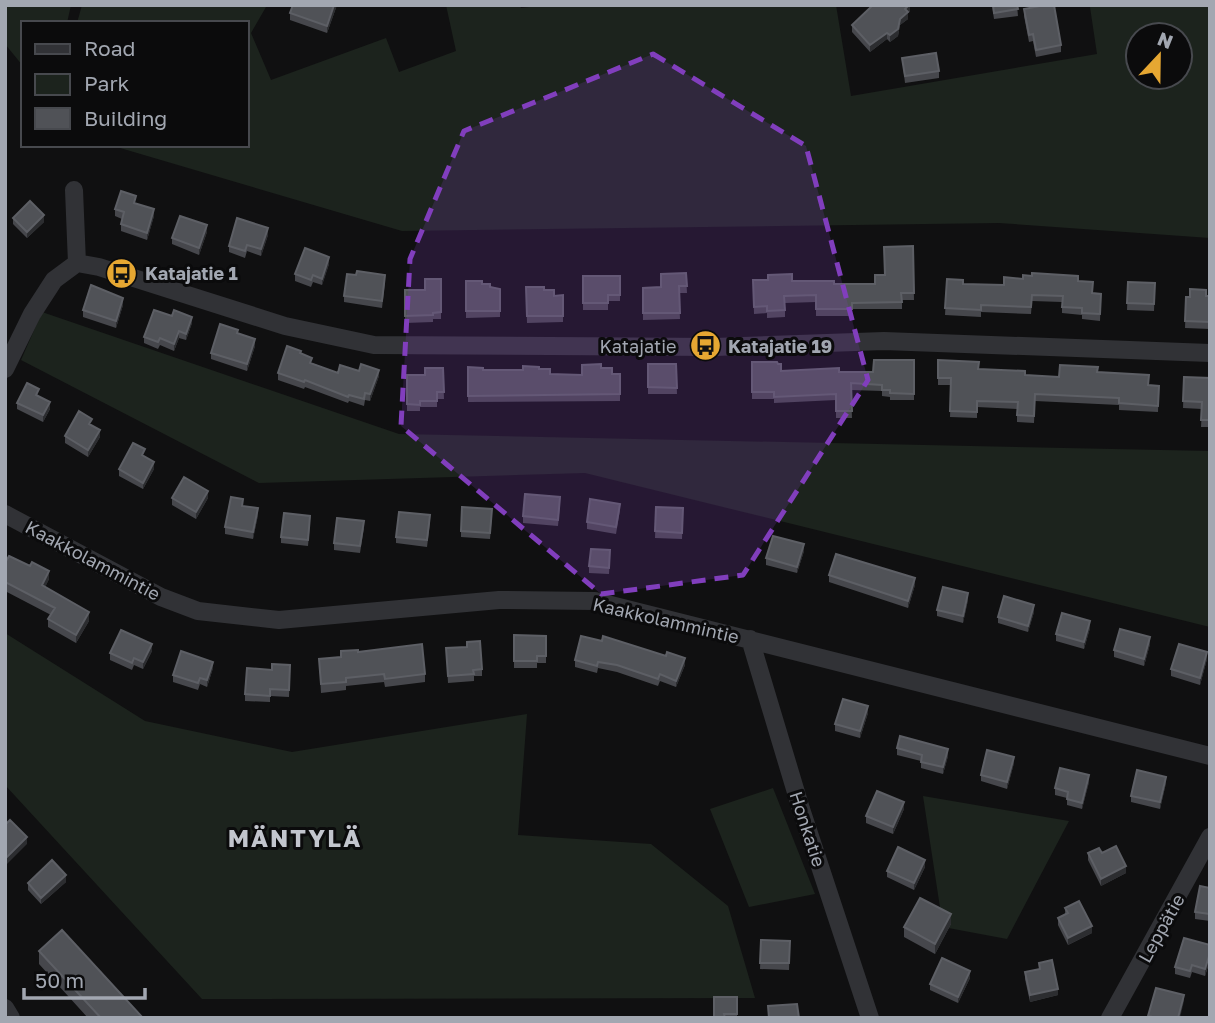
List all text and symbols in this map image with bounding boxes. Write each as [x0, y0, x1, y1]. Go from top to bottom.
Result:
legend [21, 21, 248, 147]
north arrow [1124, 21, 1194, 91]
text: N [1155, 26, 1177, 53]
text: Road [84, 35, 135, 61]
text: Park [84, 70, 130, 96]
text: Building [84, 105, 167, 131]
bus stop icon: Katajatie 1 [105, 256, 139, 290]
place label: Katajatie 1 [145, 262, 238, 284]
bus stop icon: Katajatie 19 [688, 329, 722, 363]
street label: Katajatie [600, 335, 676, 357]
place label: Katajatie 19 [728, 335, 832, 357]
street label: Kaakkolammintie [22, 515, 164, 605]
street label: Kaakkolammintie [591, 592, 741, 648]
street label: Honkatie [785, 789, 831, 869]
district label: MÄNTYLÄ [228, 823, 362, 852]
street label: Leppätie [1133, 890, 1189, 966]
scale bar [24, 956, 145, 1000]
text: 50 m [35, 967, 84, 993]

